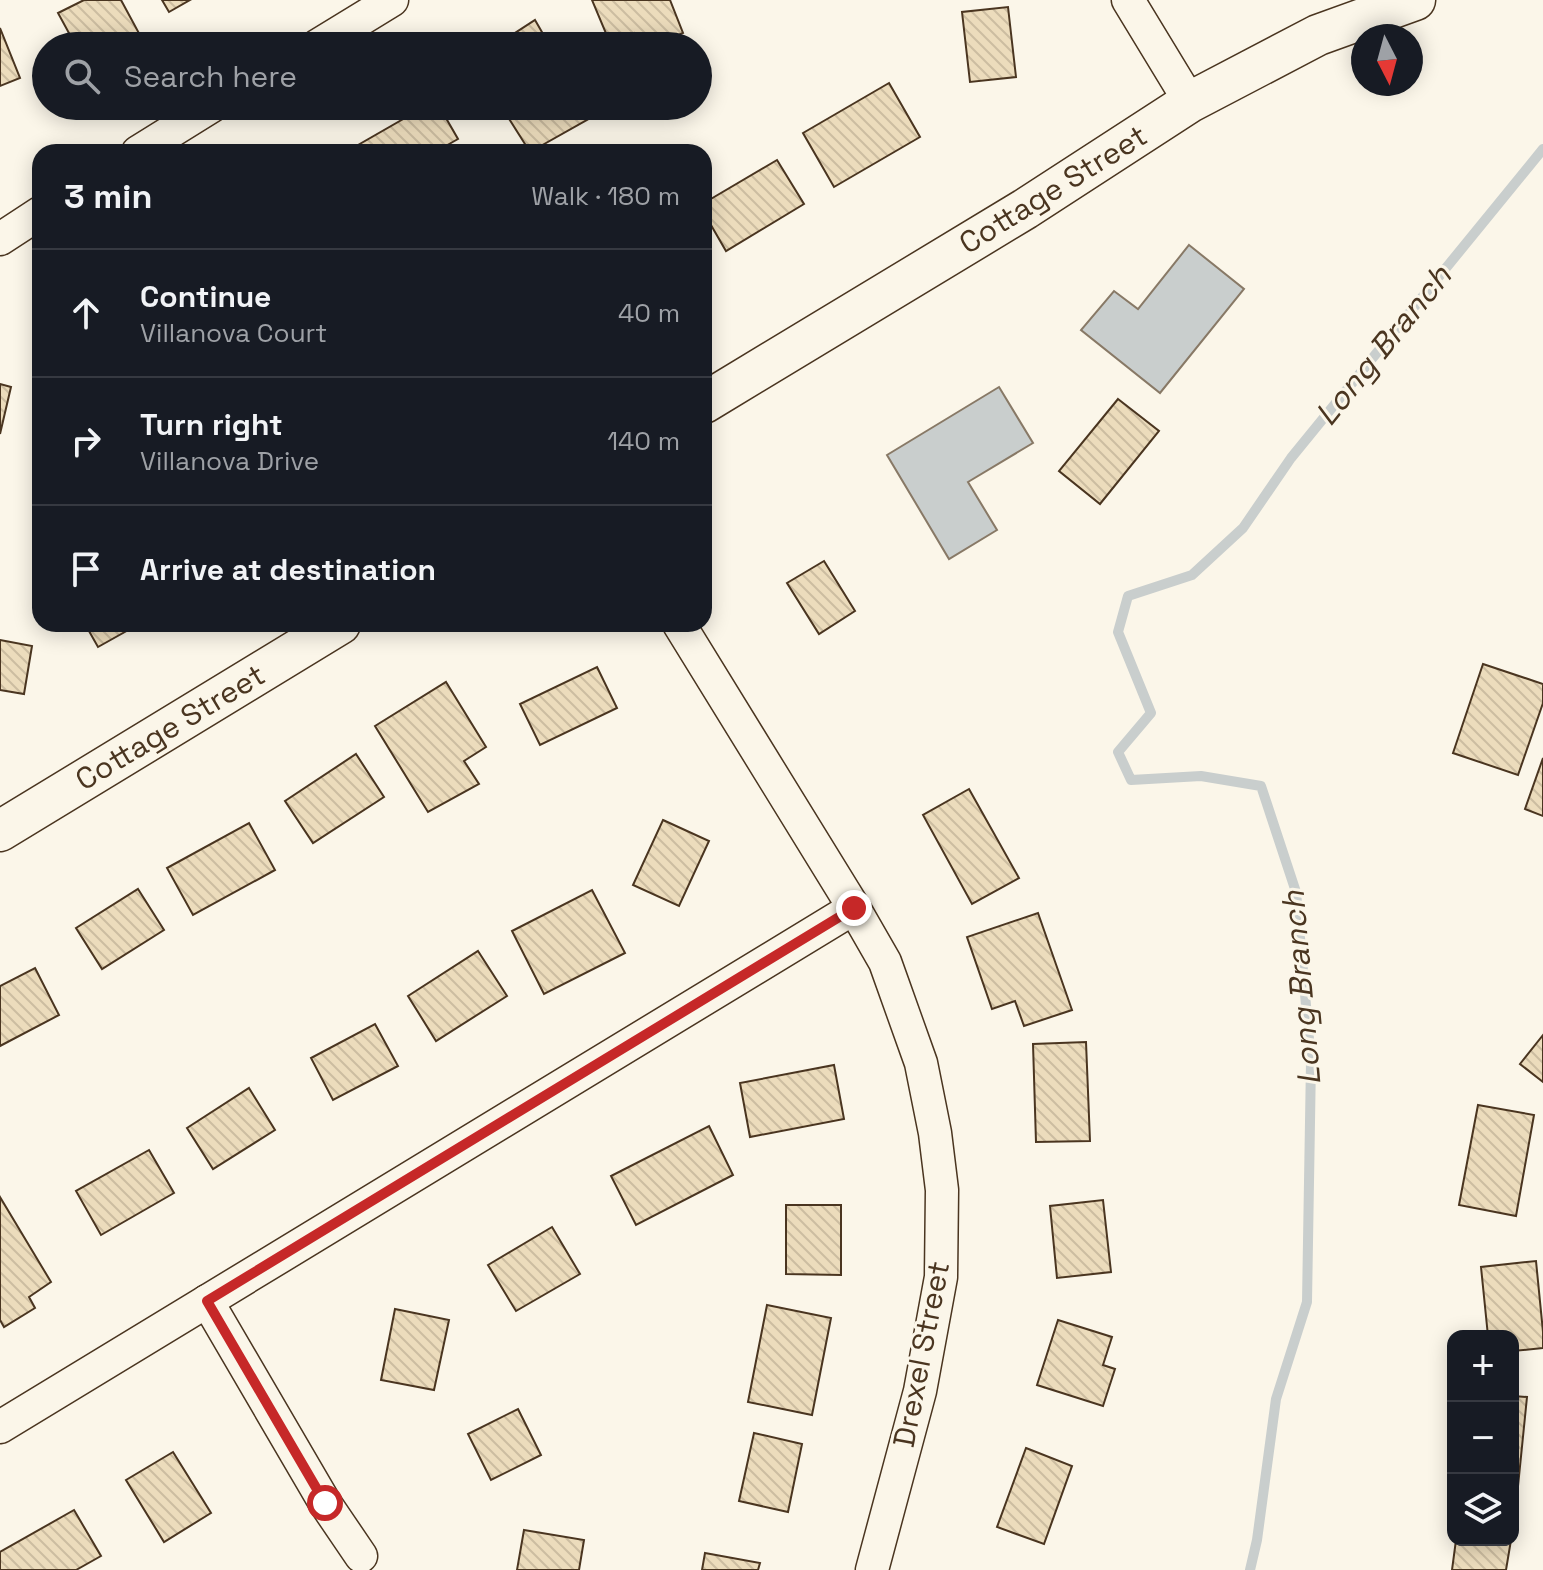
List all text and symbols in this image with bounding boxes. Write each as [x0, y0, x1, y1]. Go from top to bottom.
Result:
north arrow [1351, 24, 1423, 96]
search box [32, 32, 712, 120]
icon: search [60, 54, 104, 98]
text: Search here [124, 57, 297, 96]
street label: Cottage Street [952, 116, 1154, 262]
text: 3 min [64, 175, 152, 218]
text: Walk · 180 m [531, 179, 680, 213]
water label: Long Branch [1306, 256, 1461, 433]
text: Continue [140, 277, 271, 316]
icon: ahead [64, 291, 108, 335]
text: 40 m [618, 296, 680, 330]
text: Villanova Court [140, 316, 327, 350]
text: Turn right [140, 405, 283, 444]
icon: right [64, 419, 108, 463]
text: 140 m [607, 424, 680, 458]
text: Villanova Drive [140, 444, 319, 478]
icon: arrive [64, 547, 108, 591]
text: Arrive at destination [140, 550, 436, 589]
street label: Cottage Street [68, 655, 272, 799]
water label: Long Branch [1272, 888, 1329, 1087]
route end [836, 890, 872, 926]
street label: Drexel Street [884, 1258, 958, 1450]
map controls [1447, 1330, 1519, 1546]
button: + [1447, 1330, 1519, 1402]
button: − [1447, 1402, 1519, 1474]
button: layers [1447, 1474, 1519, 1546]
route start [307, 1485, 343, 1521]

